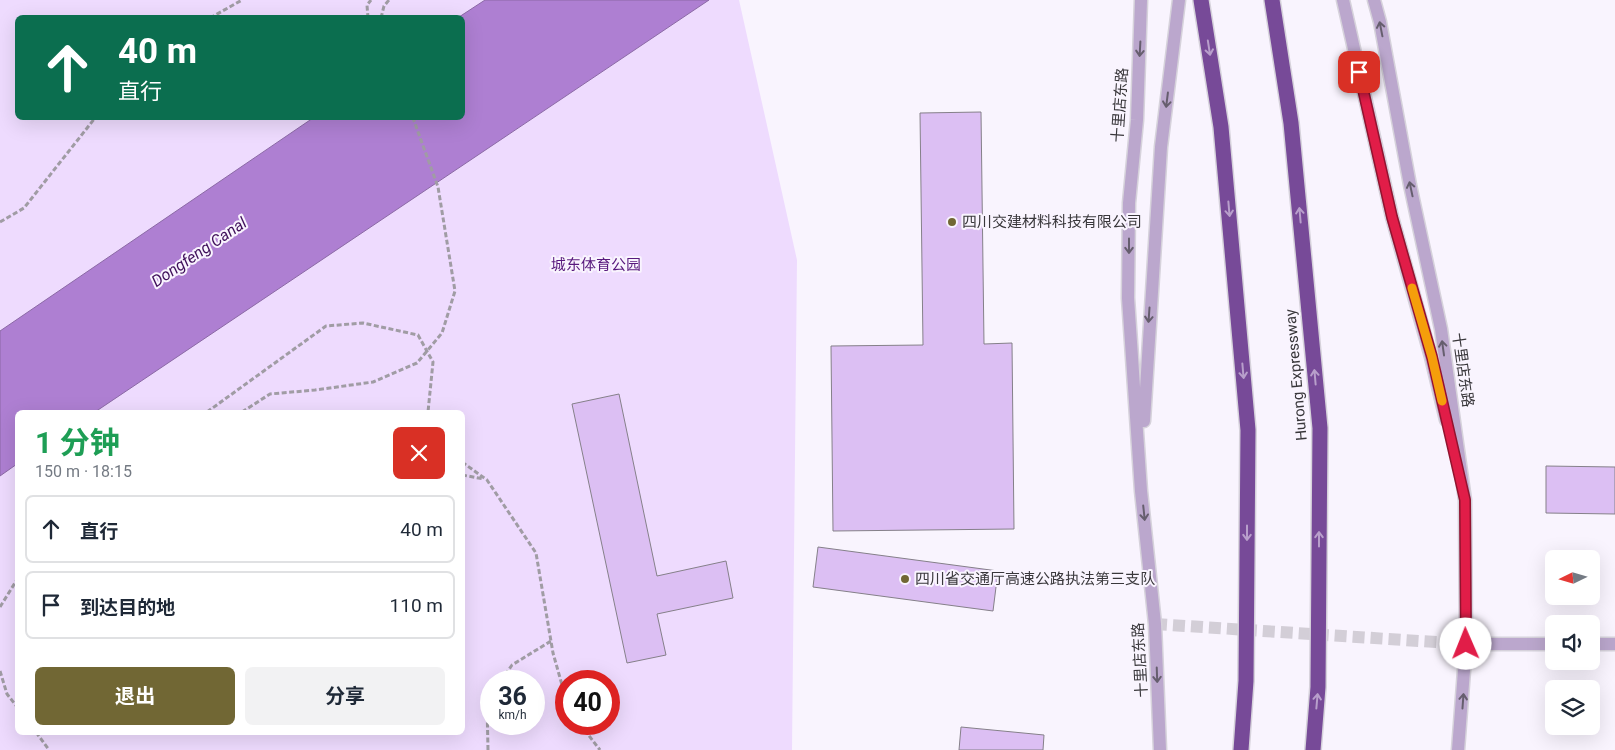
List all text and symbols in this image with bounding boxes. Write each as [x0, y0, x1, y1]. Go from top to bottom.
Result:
one-way arrow [1376, 22, 1385, 38]
text: 40 m [118, 31, 197, 72]
icon: ahead [35, 35, 100, 100]
one-way arrow [1135, 40, 1145, 56]
one-way arrow [1204, 40, 1214, 56]
pin [1338, 51, 1380, 93]
icon: arrive [1345, 58, 1373, 86]
street label: 十里店东路 [1108, 67, 1132, 143]
text: 直行 [118, 79, 162, 104]
one-way arrow [1162, 92, 1172, 108]
one-way arrow [1405, 181, 1415, 197]
one-way arrow [1224, 201, 1233, 217]
one-way arrow [1295, 207, 1304, 223]
water label: Dongfeng Canal [148, 213, 250, 291]
place label: 四川交建材料科技有限公司 [962, 213, 1142, 231]
marker: 四川交建材料科技有限公司 [946, 216, 958, 228]
one-way arrow [1124, 237, 1133, 253]
park label: 城东体育公园 [551, 256, 641, 274]
one-way arrow [1145, 306, 1154, 322]
street label: Hurong Expressway [1281, 308, 1311, 442]
street label: 十里店东路 [1449, 332, 1477, 408]
one-way arrow [1438, 340, 1448, 356]
one-way arrow [1238, 363, 1248, 379]
one-way arrow [1310, 369, 1320, 385]
text: 1 分钟 [35, 425, 120, 460]
button: close [393, 427, 445, 479]
text: 150 m · 18:15 [35, 462, 132, 481]
one-way arrow [1139, 504, 1149, 520]
icon: ahead [37, 515, 65, 543]
text: 40 m [400, 518, 443, 541]
text: 直行 [80, 520, 118, 543]
one-way arrow [1242, 525, 1252, 541]
one-way arrow [1314, 531, 1324, 548]
north arrow [1545, 550, 1600, 605]
map controls [1545, 550, 1600, 735]
place label: 四川省交通厅高速公路执法第三支队 [915, 570, 1155, 588]
marker: 四川省交通厅高速公路执法第三支队 [899, 573, 911, 585]
icon: arrive [37, 591, 65, 619]
text: 110 m [390, 594, 443, 617]
text: 到达目的地 [80, 596, 175, 619]
button: sound [1545, 615, 1600, 670]
position arrow [1439, 617, 1491, 669]
street label: 十里店东路 [1129, 622, 1151, 698]
one-way arrow [1152, 666, 1162, 682]
button: 退出 [35, 667, 235, 725]
button: 分享 [245, 667, 445, 725]
speed limit sign: 40 [555, 670, 620, 735]
button: layers [1545, 680, 1600, 735]
text: 36 [498, 682, 527, 711]
one-way arrow [1312, 694, 1322, 710]
one-way arrow [1458, 694, 1467, 710]
text: km/h [498, 708, 527, 722]

